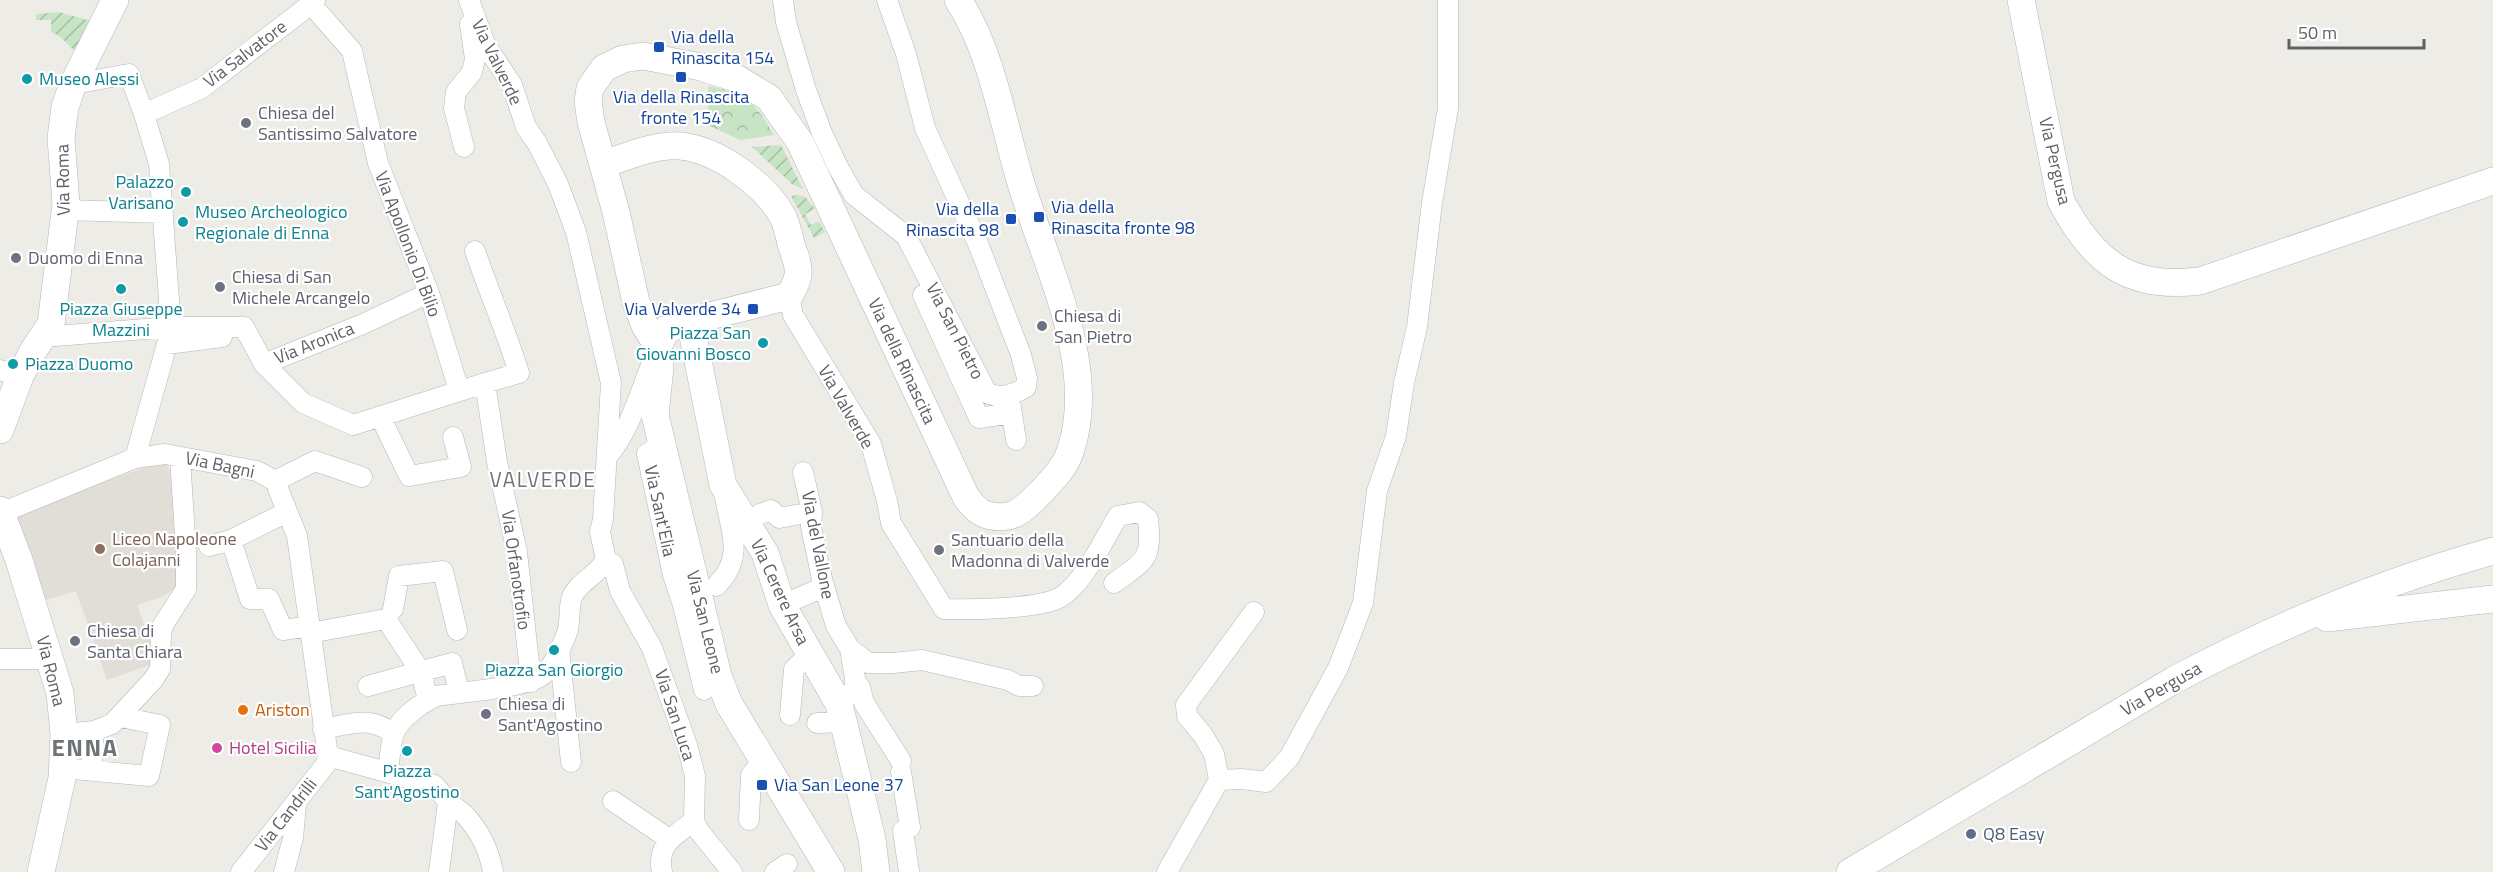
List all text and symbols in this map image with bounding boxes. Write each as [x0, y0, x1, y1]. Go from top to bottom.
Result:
scale bar [2289, 12, 2424, 50]
street label: Via Salvatore [197, 13, 292, 94]
street label: Via Valverde [465, 14, 530, 109]
text: 50 m [2298, 19, 2337, 46]
place label: Via della Rinascita 154 [671, 23, 774, 71]
marker: Via della Rinascita 154 [652, 40, 666, 54]
place label: Museo Alessi [39, 65, 139, 92]
marker: Via della Rinascita fronte 154 [674, 70, 688, 84]
marker: Museo Alessi [20, 72, 34, 86]
place label: Via della Rinascita fronte 154 [613, 83, 749, 131]
place label: Chiesa del Santissimo Salvatore [258, 99, 417, 147]
street label: Via Pergusa [2032, 114, 2079, 207]
marker: Chiesa del Santissimo Salvatore [239, 116, 253, 130]
street label: Via Roma [48, 144, 77, 216]
street label: Via Apollonio Di Bilio [368, 167, 449, 321]
place label: Palazzo Varisano [108, 168, 174, 216]
marker: Palazzo Varisano [179, 185, 193, 199]
place label: Via della Rinascita fronte 98 [1051, 193, 1195, 241]
place label: Via della Rinascita 98 [906, 195, 999, 243]
place label: Museo Archeologico Regionale di Enna [195, 198, 348, 246]
marker: Via della Rinascita fronte 98 [1032, 210, 1046, 224]
marker: Via della Rinascita 98 [1004, 212, 1018, 226]
marker: Museo Archeologico Regionale di Enna [176, 215, 190, 229]
place label: Duomo di Enna [28, 244, 143, 271]
marker: Duomo di Enna [9, 251, 23, 265]
place label: Chiesa di San Michele Arcangelo [232, 263, 370, 311]
street label: Via San Pietro [920, 278, 991, 384]
marker: Chiesa di San Michele Arcangelo [213, 280, 227, 294]
marker: Piazza Giuseppe Mazzini [114, 282, 128, 296]
street label: Via della Rinascita [861, 293, 944, 428]
place label: Piazza Giuseppe Mazzini [59, 295, 183, 343]
place label: Via Valverde 34 [624, 295, 741, 322]
marker: Via Valverde 34 [746, 302, 760, 316]
place label: Chiesa di San Pietro [1054, 302, 1132, 350]
street label: Via Aronica [270, 314, 358, 371]
place label: Piazza San Giovanni Bosco [636, 319, 751, 367]
marker: Chiesa di San Pietro [1035, 319, 1049, 333]
marker: Piazza San Giovanni Bosco [756, 336, 770, 350]
place label: Piazza Duomo [25, 350, 133, 377]
marker: Piazza Duomo [6, 357, 20, 371]
street label: Via Valverde [812, 360, 881, 454]
street label: Via Bagni [183, 444, 257, 485]
district label: VALVERDE [490, 463, 596, 495]
street label: Via Sant'Elia [638, 463, 683, 559]
street label: Via del Vallone [795, 488, 842, 601]
street label: Via Orfanotrofio [495, 508, 538, 632]
place label: Liceo Napoleone Colajanni [112, 525, 237, 573]
place label: Santuario della Madonna di Valverde [951, 526, 1109, 574]
street label: Via Cerere Arsa [744, 534, 817, 649]
marker: Liceo Napoleone Colajanni [93, 542, 107, 556]
marker: Santuario della Madonna di Valverde [932, 543, 946, 557]
street label: Via San Leone [680, 567, 731, 676]
place label: Chiesa di Santa Chiara [87, 617, 182, 665]
street label: Via Roma [30, 633, 73, 709]
marker: Chiesa di Santa Chiara [68, 634, 82, 648]
marker: Piazza San Giorgio [547, 643, 561, 657]
street label: Via Pergusa [2115, 655, 2206, 723]
place label: Piazza San Giorgio [485, 656, 623, 683]
street label: Via San Luca [648, 666, 703, 764]
place label: Chiesa di Sant'Agostino [498, 690, 603, 738]
place label: Ariston [255, 696, 310, 723]
marker: Ariston [236, 703, 250, 717]
marker: Chiesa di Sant'Agostino [479, 707, 493, 721]
district label: ENNA [51, 729, 119, 765]
place label: Hotel Sicilia [229, 734, 317, 761]
marker: Hotel Sicilia [210, 741, 224, 755]
marker: Piazza Sant'Agostino [400, 744, 414, 758]
place label: Piazza Sant'Agostino [355, 757, 459, 805]
place label: Via San Leone 37 [774, 771, 904, 798]
street label: Via Candrilli [248, 772, 323, 858]
marker: Via San Leone 37 [755, 778, 769, 792]
place label: Q8 Easy [1983, 820, 2045, 847]
marker: Q8 Easy [1964, 827, 1978, 841]

